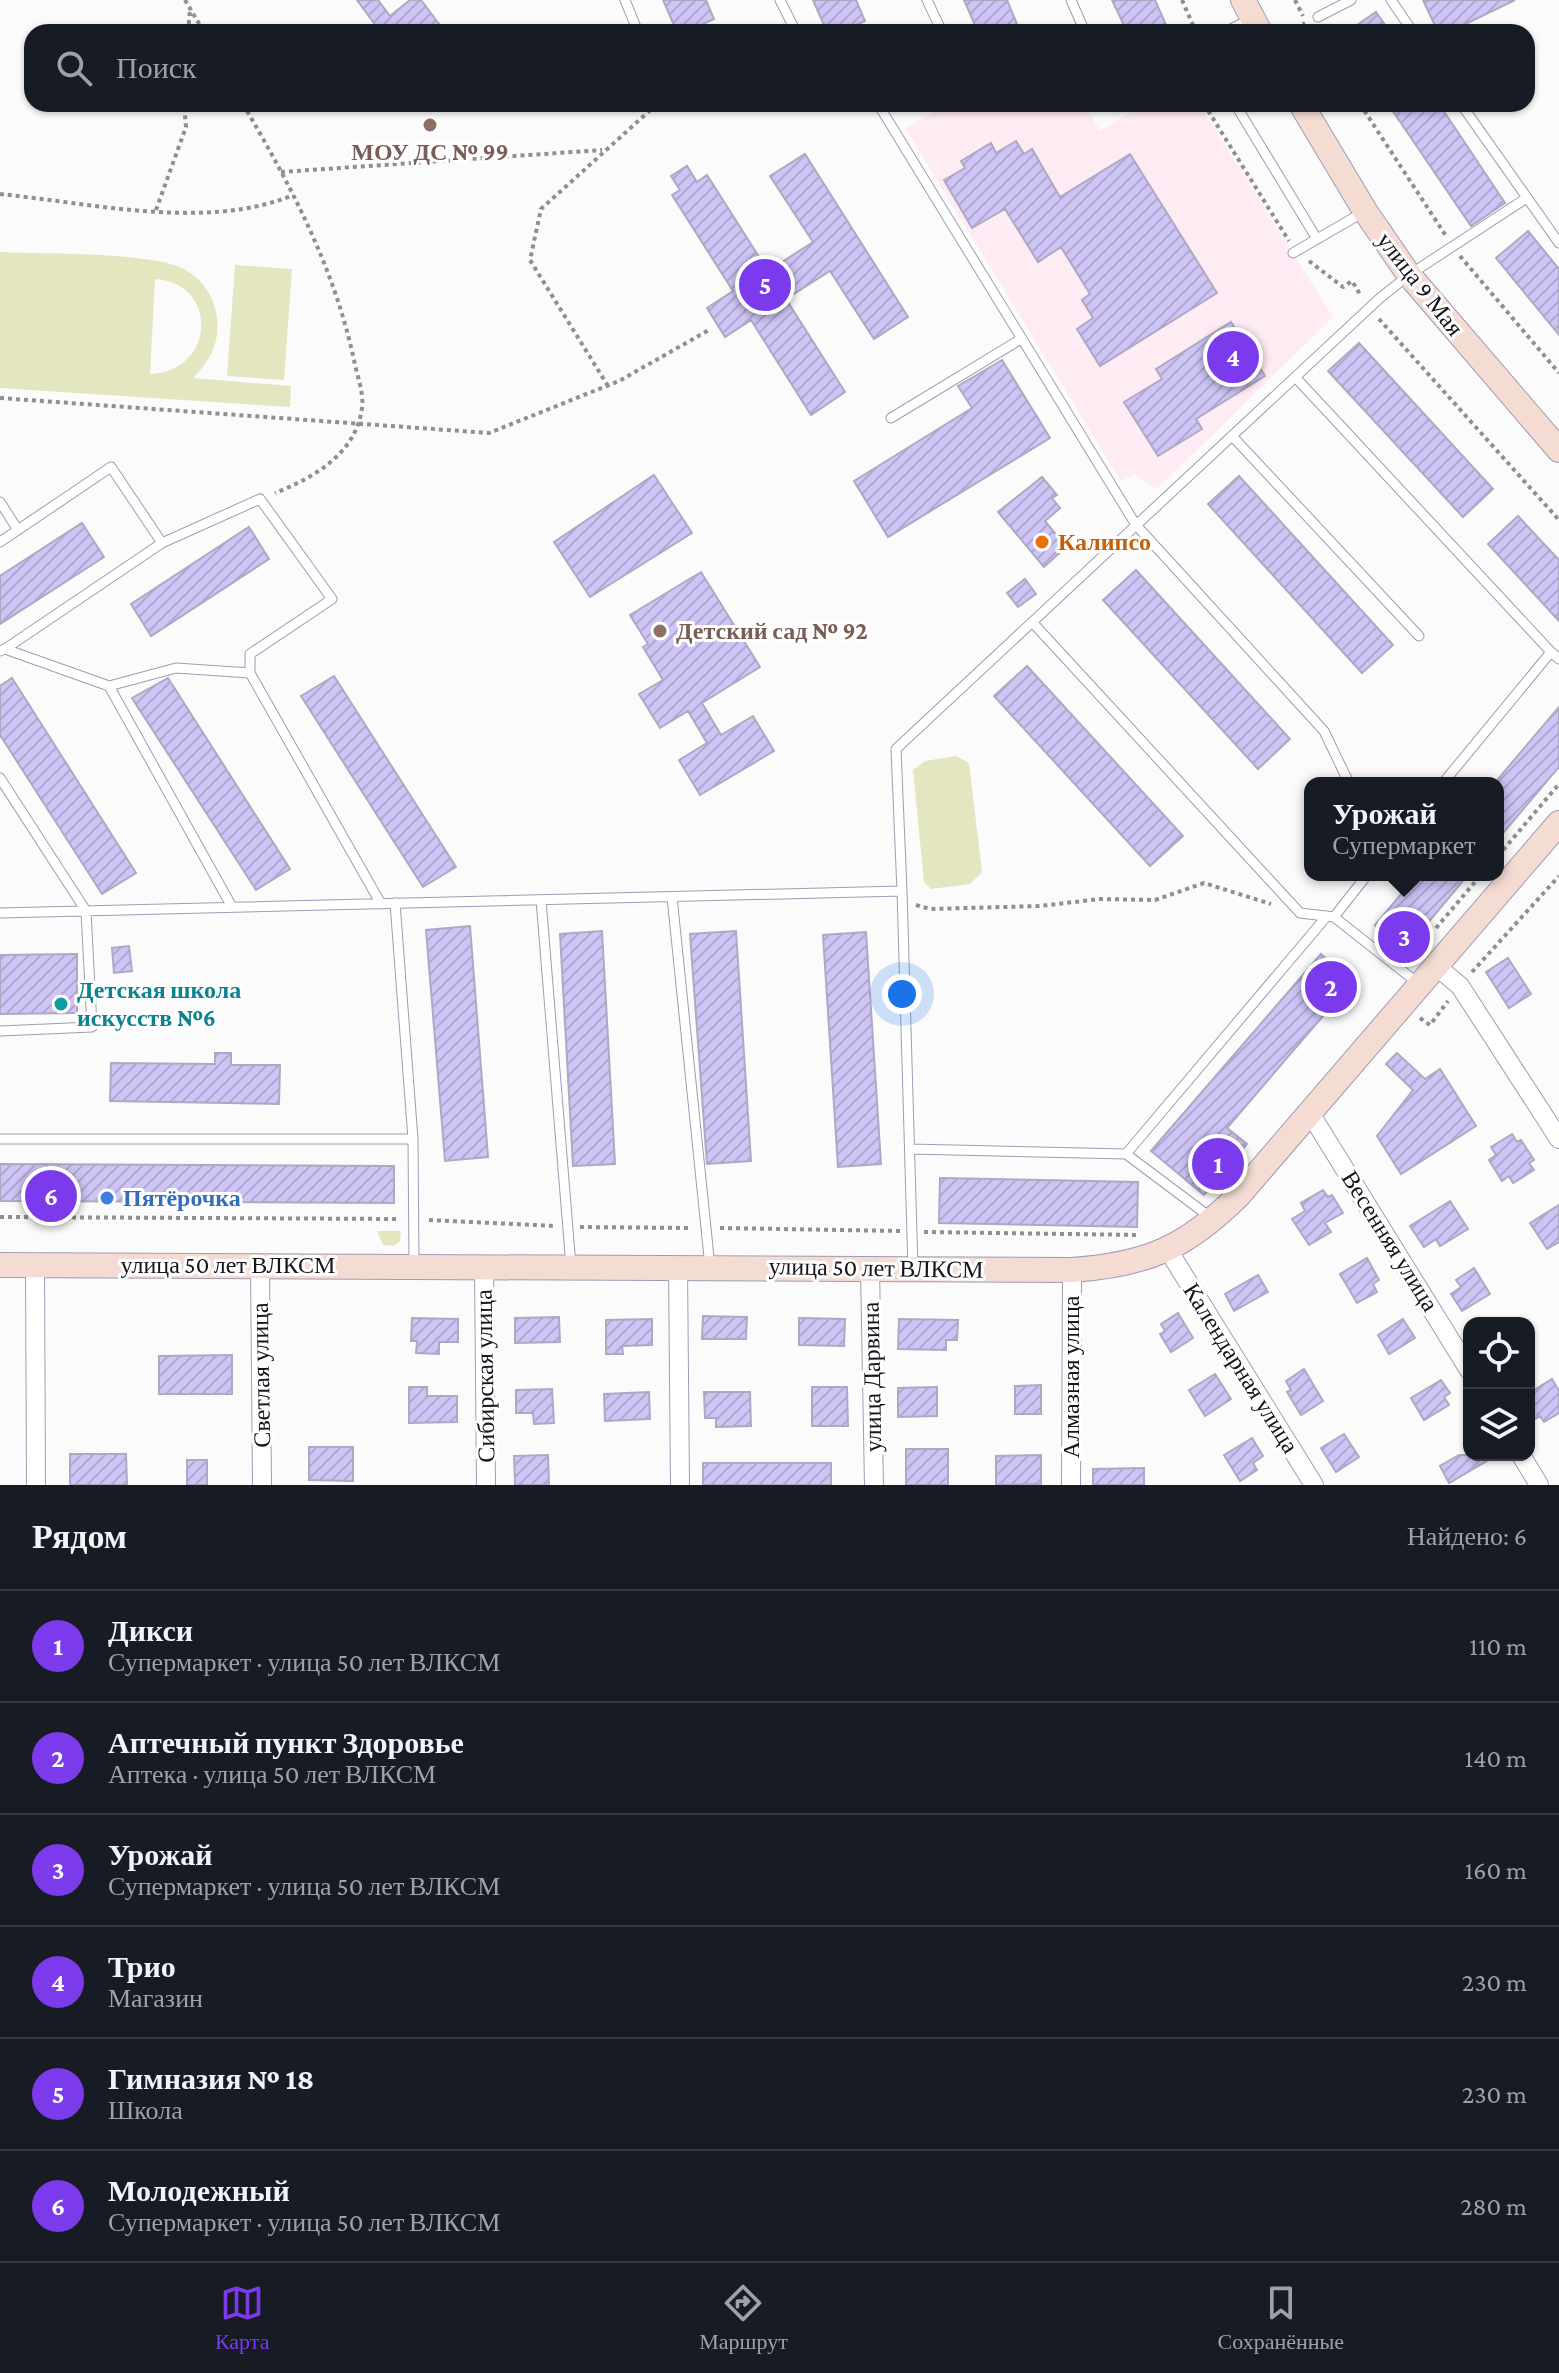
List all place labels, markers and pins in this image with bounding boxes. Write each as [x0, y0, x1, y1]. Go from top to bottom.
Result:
marker: МОУ ДС № 99 [421, 116, 439, 134]
place label: МОУ ДС № 99 [351, 138, 509, 165]
pin: 5 [739, 255, 791, 315]
pin: 4 [1207, 327, 1259, 387]
place label: Калипсо [1058, 528, 1151, 555]
marker: Калипсо [1033, 533, 1051, 551]
place label: Детский сад № 92 [676, 617, 868, 644]
marker: Детский сад № 92 [651, 622, 669, 640]
pin: 3 [1378, 907, 1430, 967]
pin: 2 [1305, 957, 1357, 1017]
place label: Детская школа искусств №6 [77, 976, 241, 1031]
marker: Детская школа искусств №6 [52, 995, 70, 1013]
pin: 1 [1192, 1134, 1244, 1194]
pin: 6 [25, 1166, 77, 1226]
place label: Пятёрочка [123, 1184, 241, 1211]
marker: Пятёрочка [98, 1189, 116, 1207]

